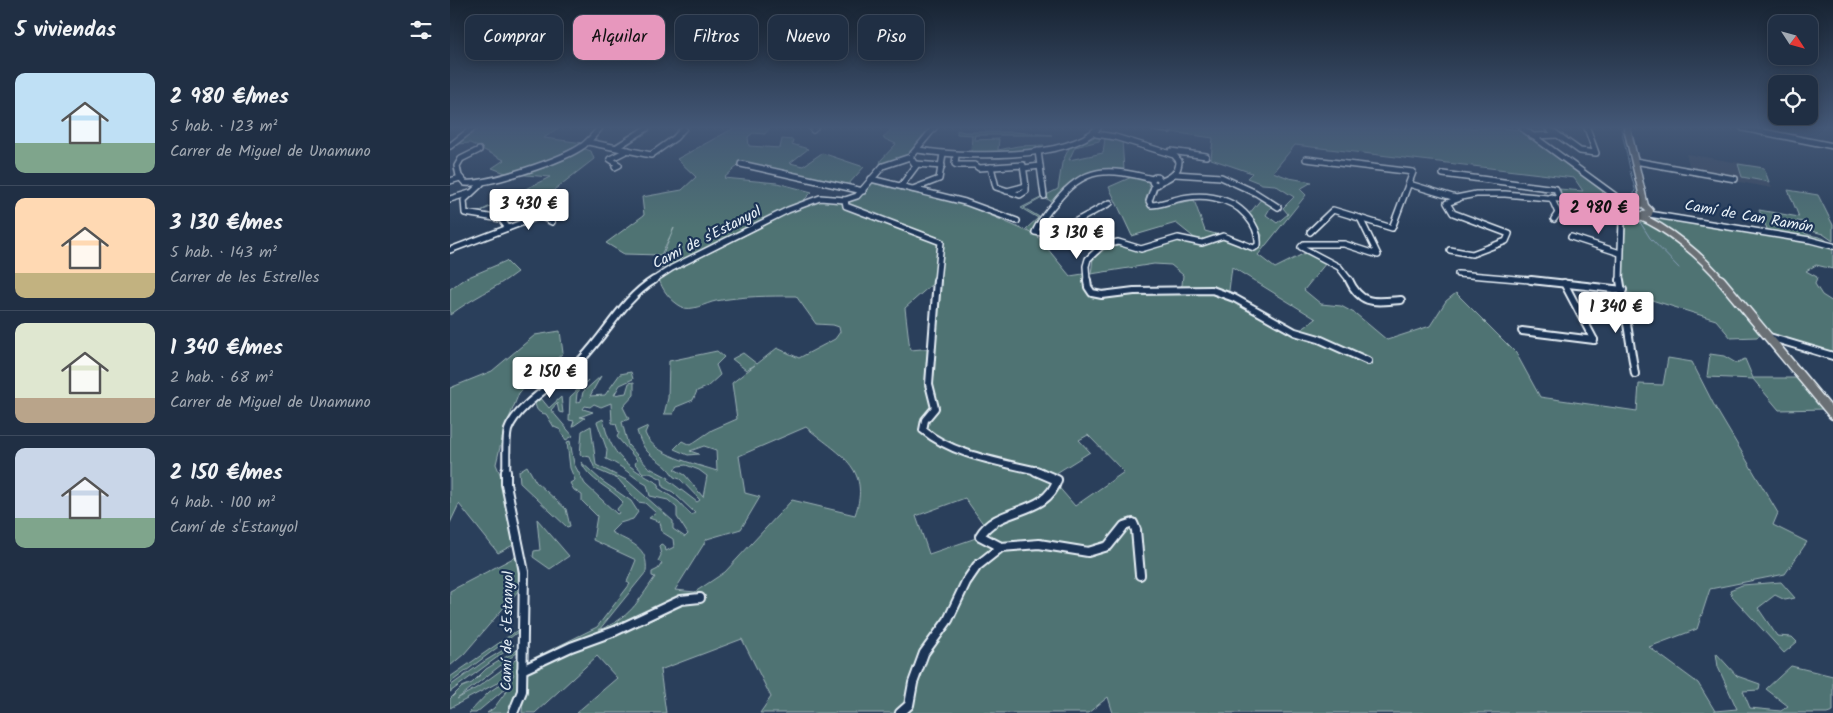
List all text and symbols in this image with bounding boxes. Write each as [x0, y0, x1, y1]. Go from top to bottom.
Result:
text: 5 viviendas [15, 14, 116, 47]
chip: Comprar [465, 15, 563, 60]
chip: Alquilar [573, 15, 665, 60]
chip: Filtros [675, 15, 758, 60]
chip: Nuevo [768, 15, 848, 60]
chip: Piso [858, 15, 924, 60]
north arrow [1768, 15, 1818, 65]
map controls [1768, 15, 1818, 125]
icon: filters [407, 16, 435, 44]
button: locate [1768, 75, 1818, 125]
text: 2 980 €/mes [170, 81, 289, 114]
icon: home [55, 93, 115, 153]
text: 5 hab. · 123 m² [170, 114, 277, 139]
text: Carrer de Miguel de Unamuno [170, 139, 371, 164]
pin: 3 430 € [483, 188, 575, 231]
text: 3 430 € [501, 192, 557, 217]
pin: 2 980 € [1553, 192, 1645, 235]
street label: Camí de Can Ramón [1683, 194, 1815, 240]
text: 2 980 € [1570, 196, 1628, 221]
street label: Camí de s'Estanyol [648, 200, 766, 276]
text: 3 130 €/mes [170, 207, 283, 240]
icon: home [55, 218, 115, 278]
pin: 3 130 € [1031, 218, 1123, 260]
text: 3 130 € [1050, 221, 1104, 246]
text: 5 hab. · 143 m² [170, 240, 277, 265]
text: Carrer de les Estrelles [170, 265, 319, 290]
pin: 1 340 € [1570, 292, 1662, 334]
text: 1 340 € [1590, 295, 1642, 320]
text: 1 340 €/mes [170, 332, 283, 365]
icon: home [55, 343, 115, 403]
pin: 2 150 € [504, 356, 596, 399]
text: 2 150 € [524, 360, 576, 385]
text: 2 hab. · 68 m² [170, 365, 273, 390]
text: Carrer de Miguel de Unamuno [170, 390, 371, 415]
text: 2 150 €/mes [170, 457, 283, 490]
icon: home [55, 468, 115, 528]
text: 4 hab. · 100 m² [170, 490, 275, 515]
text: Camí de s'Estanyol [170, 515, 298, 540]
street label: Camí de s'Estanyol [495, 571, 521, 691]

